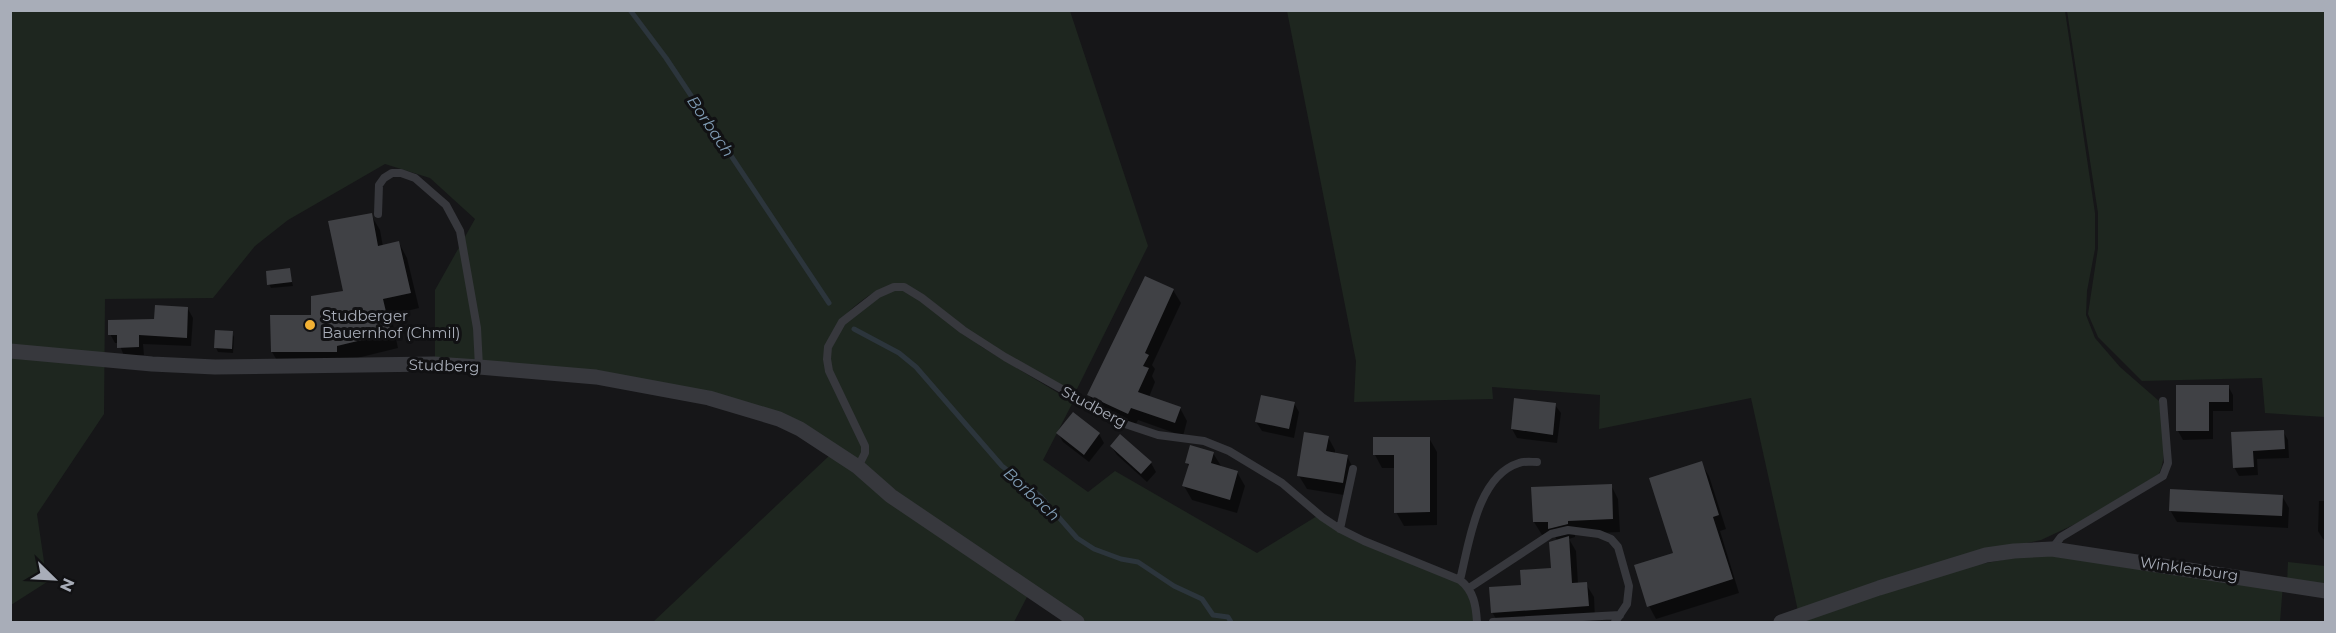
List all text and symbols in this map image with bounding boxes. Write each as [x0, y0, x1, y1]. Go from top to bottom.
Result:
water label: Borbach [683, 92, 738, 161]
place label: Studberger Bauernhof (Chmil) [322, 306, 461, 342]
marker: Studberger Bauernhof (Chmil) [303, 318, 317, 332]
street label: Studberg [408, 355, 480, 376]
street label: Studberg [1058, 382, 1130, 432]
water label: Borbach [1000, 464, 1064, 525]
north arrow [24, 549, 84, 609]
street label: Winklenburg [2139, 552, 2239, 585]
text: N [56, 575, 79, 595]

